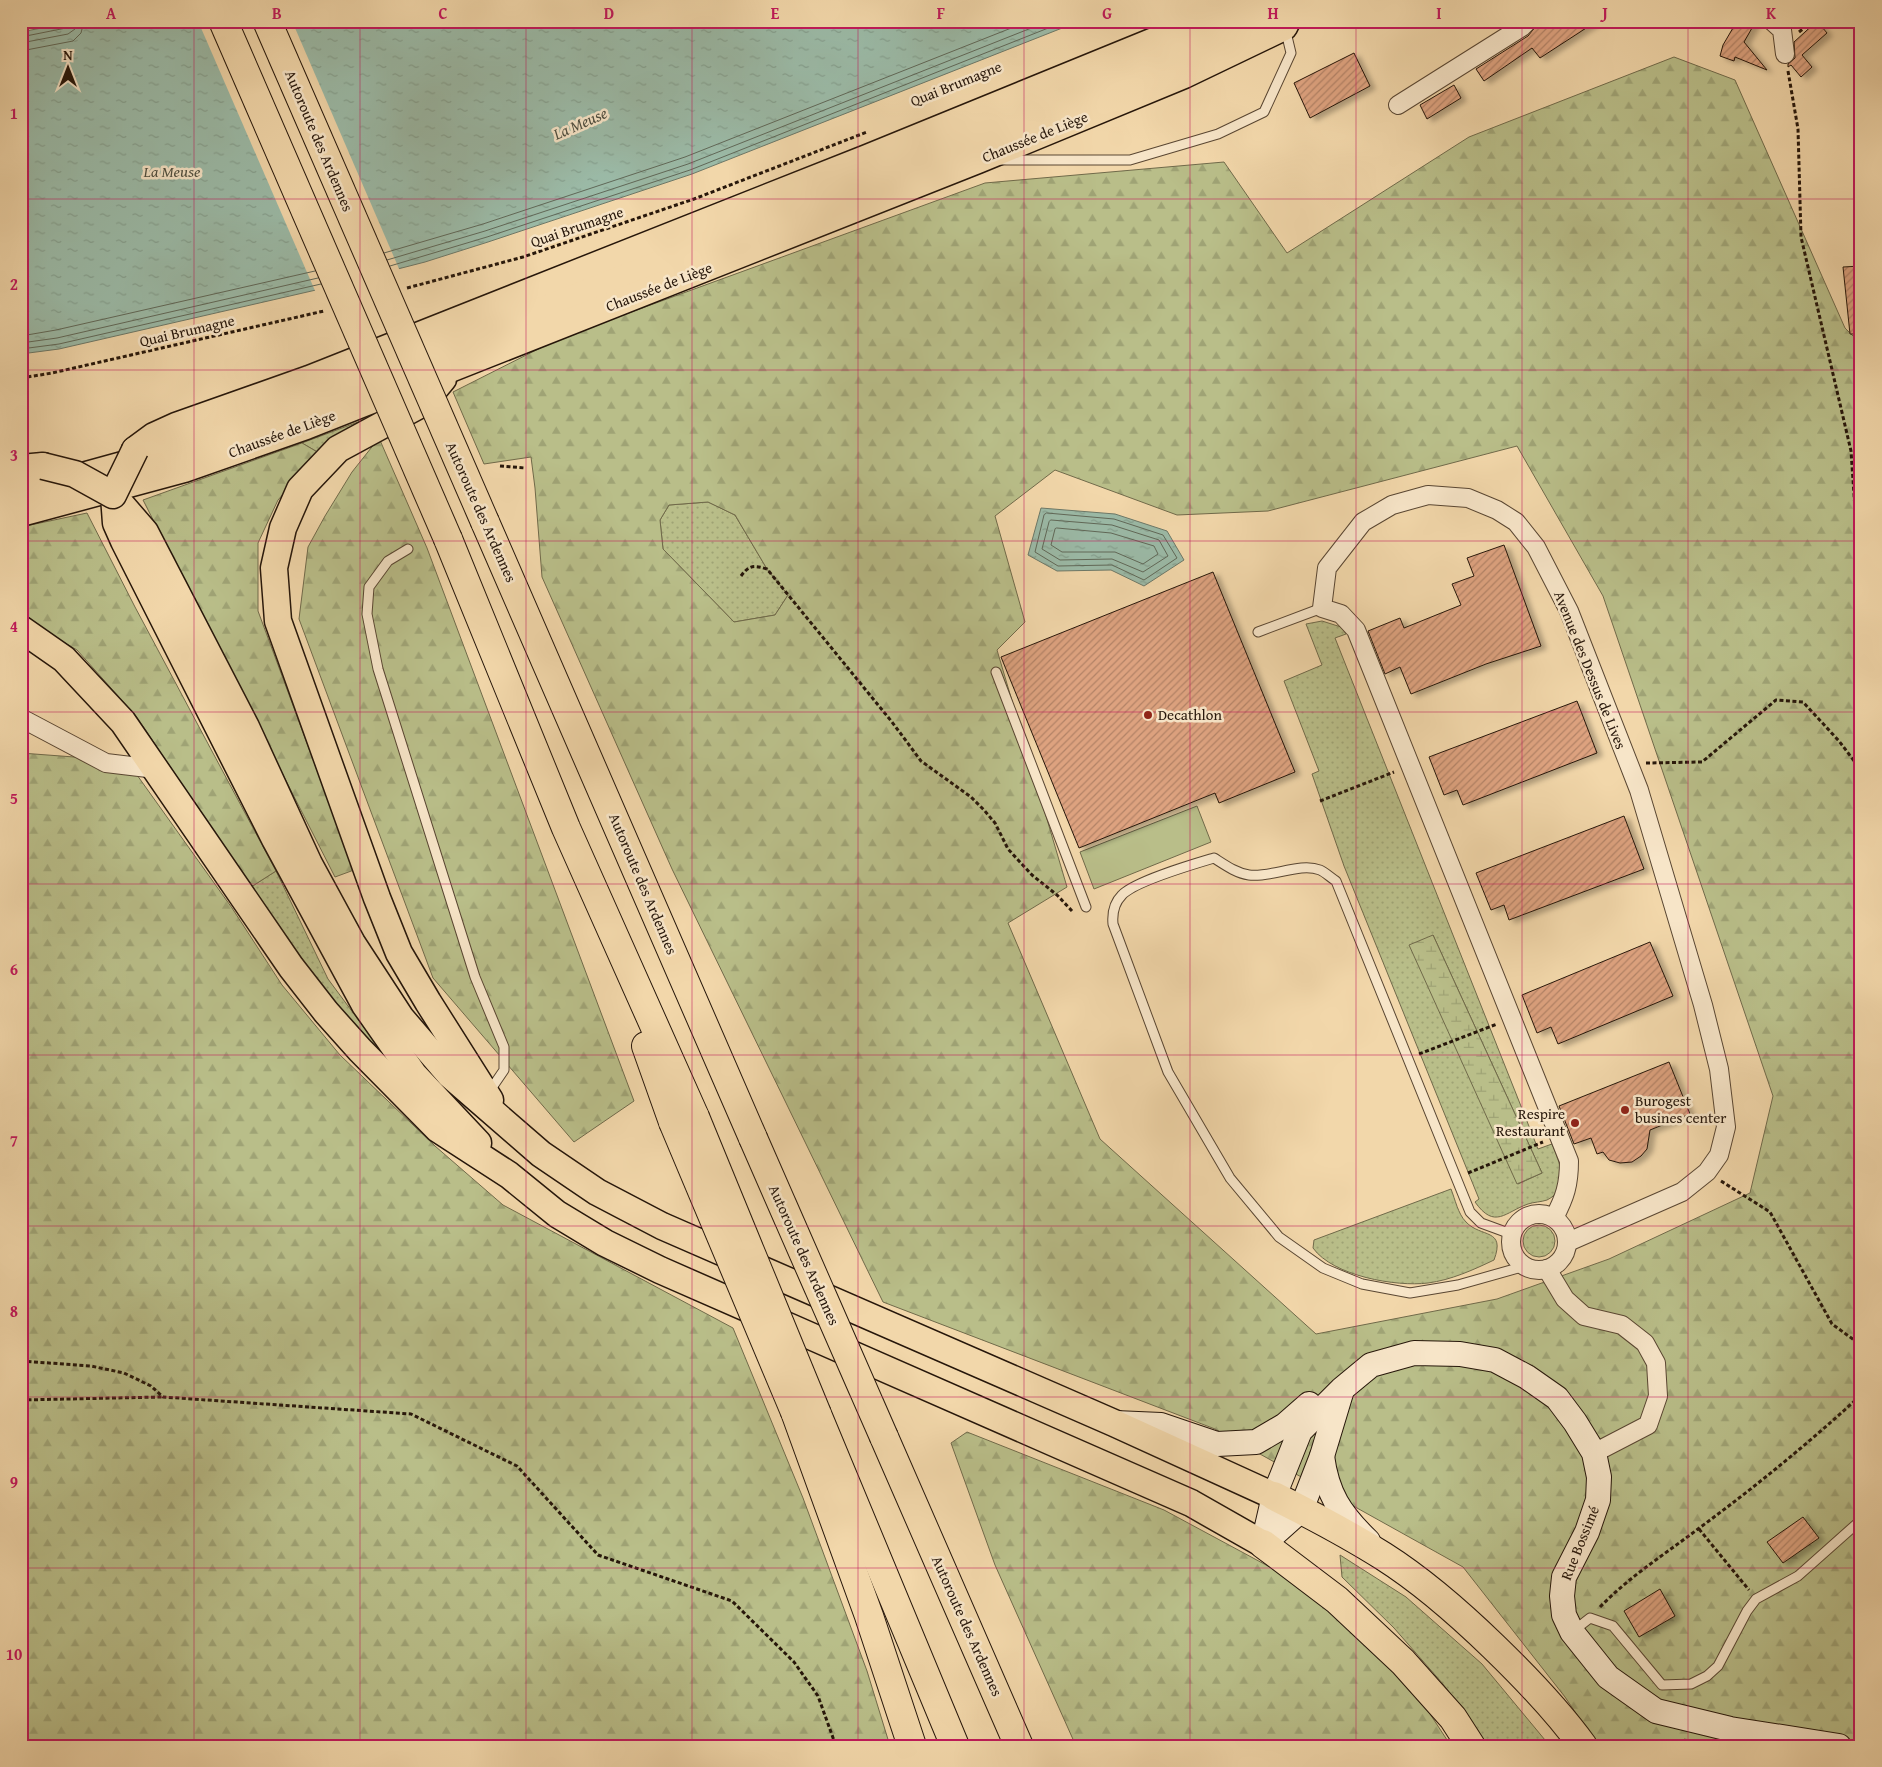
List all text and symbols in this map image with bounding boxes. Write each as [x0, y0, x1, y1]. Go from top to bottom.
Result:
text: A [106, 1, 117, 25]
text: B [272, 1, 282, 25]
text: C [438, 1, 448, 25]
text: D [604, 1, 614, 25]
text: E [771, 1, 780, 25]
text: F [937, 1, 945, 25]
text: G [1102, 1, 1112, 25]
text: H [1267, 1, 1279, 25]
text: I [1436, 1, 1442, 25]
text: J [1599, 1, 1608, 25]
text: K [1766, 1, 1777, 25]
north arrow [42, 42, 92, 92]
text: N [63, 45, 73, 65]
street label: Quai Brumagne [907, 56, 1005, 111]
street label: Autoroute des Ardennes [280, 67, 359, 215]
water label: La Meuse [548, 100, 611, 146]
text: 1 [10, 101, 18, 125]
street label: Chaussée de Liège [979, 106, 1091, 167]
water label: La Meuse [143, 159, 201, 183]
street label: Quai Brumagne [528, 201, 626, 252]
street label: Chaussée de Liège [603, 257, 715, 316]
text: 2 [10, 272, 18, 296]
street label: Quai Brumagne [137, 309, 236, 352]
street label: Chaussée de Liège [225, 404, 338, 463]
street label: Autoroute des Ardennes [441, 438, 522, 585]
text: 3 [10, 443, 18, 467]
street label: Avenue des Dessus de Lives [1549, 587, 1632, 752]
text: 4 [10, 614, 18, 638]
place label: Decathlon [1158, 704, 1222, 725]
marker: Decathlon [1142, 709, 1154, 721]
text: 5 [10, 786, 18, 810]
street label: Autoroute des Ardennes [604, 810, 683, 958]
text: 6 [10, 957, 18, 981]
place label: Burogest busines center [1635, 1090, 1726, 1128]
place label: Respire Restaurant [1496, 1103, 1566, 1141]
marker: Burogest busines center [1619, 1104, 1631, 1116]
marker: Respire Restaurant [1569, 1117, 1581, 1129]
text: 7 [10, 1128, 18, 1152]
street label: Autoroute des Ardennes [764, 1181, 845, 1328]
text: 8 [10, 1299, 18, 1323]
text: 9 [10, 1470, 18, 1494]
street label: Rue Bossimé [1555, 1502, 1604, 1583]
street label: Autoroute des Ardennes [927, 1552, 1008, 1699]
text: 10 [6, 1642, 22, 1666]

